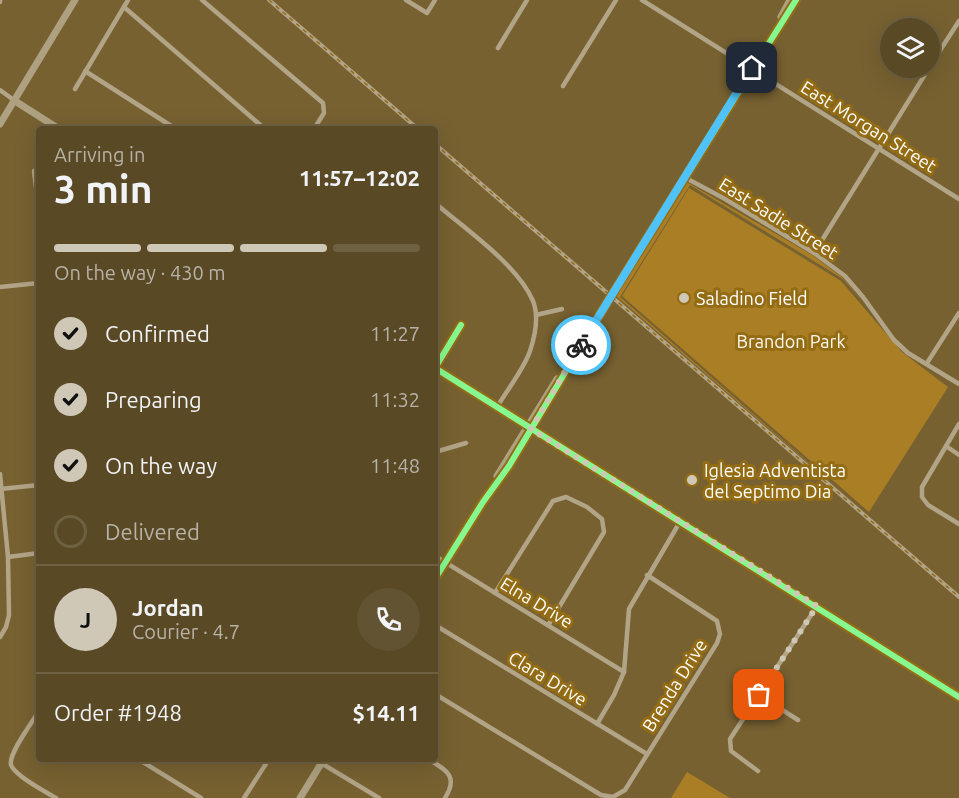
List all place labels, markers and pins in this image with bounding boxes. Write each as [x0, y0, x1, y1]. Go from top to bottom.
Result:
pin [726, 42, 777, 93]
place label: Saladino Field [696, 288, 808, 308]
marker: Saladino Field [677, 291, 691, 305]
place label: Iglesia Adventista del Septimo Dia [704, 460, 846, 501]
marker: Iglesia Adventista del Septimo Dia [685, 473, 699, 487]
pin [733, 669, 784, 720]

